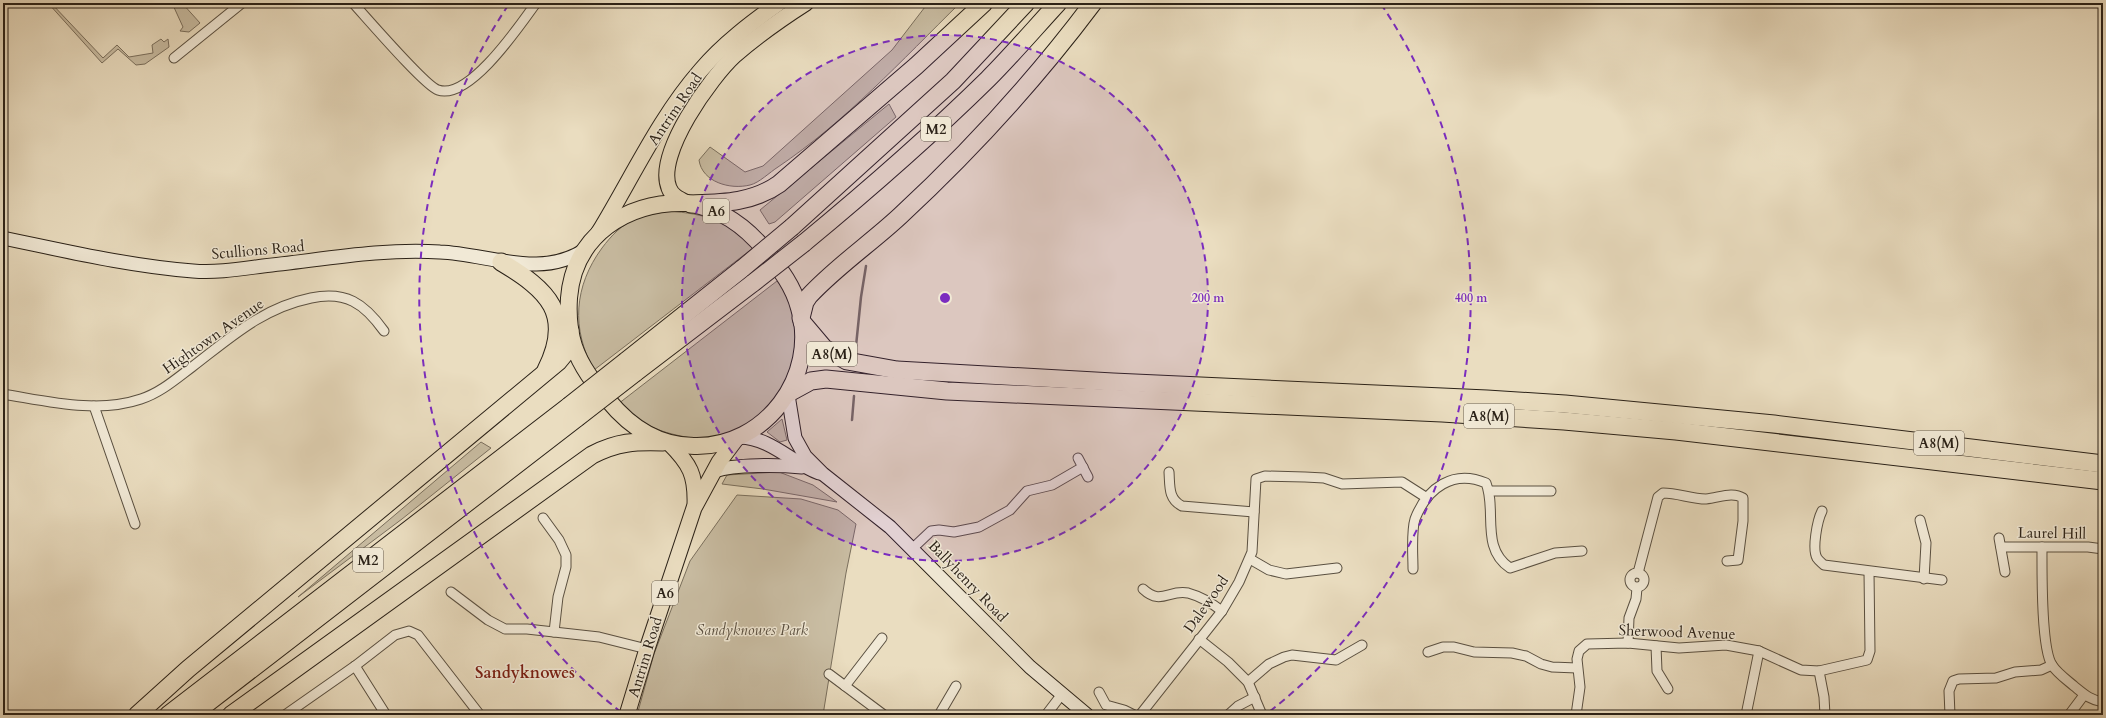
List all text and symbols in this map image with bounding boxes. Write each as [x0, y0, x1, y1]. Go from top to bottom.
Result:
street label: Antrim Road [643, 69, 707, 149]
road number: M2 [921, 117, 951, 141]
road number: A6 [703, 199, 729, 223]
street label: Scullions Road [211, 236, 305, 264]
text: 200 m [1192, 290, 1225, 306]
text: 400 m [1455, 290, 1488, 306]
centre of rings [938, 291, 952, 305]
street label: Hightown Avenue [158, 293, 268, 378]
road number: A8(M) [807, 342, 857, 366]
road number: A8(M) [1464, 404, 1514, 428]
road number: A8(M) [1914, 431, 1964, 455]
street label: Laurel Hill [2018, 522, 2087, 544]
street label: Ballyhenry Road [924, 536, 1012, 626]
road number: M2 [353, 548, 383, 572]
street label: Dalewood [1179, 571, 1233, 637]
road number: A6 [652, 581, 678, 605]
street label: Antrim Road [623, 614, 667, 700]
park label: Sandyknowes Park [696, 620, 809, 640]
street label: Sherwood Avenue [1618, 620, 1736, 644]
district label: Sandyknowes [475, 662, 575, 684]

